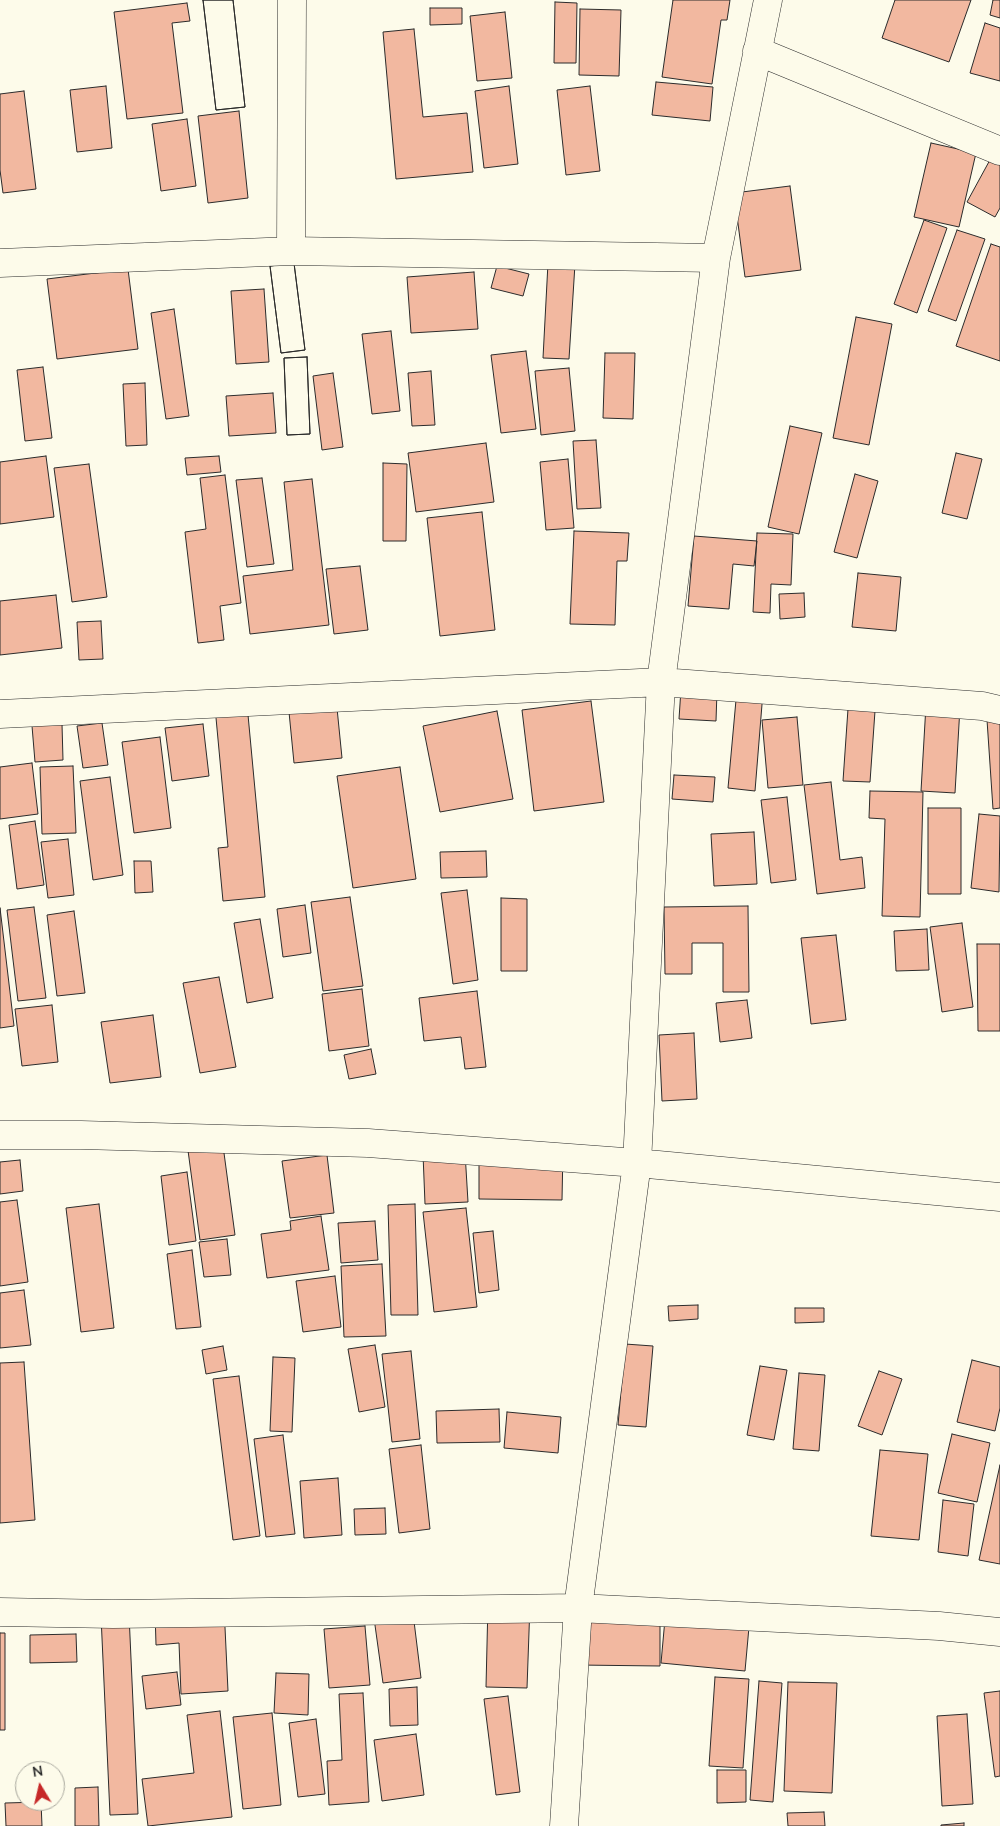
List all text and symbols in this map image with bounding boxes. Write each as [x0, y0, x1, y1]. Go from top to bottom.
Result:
north arrow [15, 1761, 65, 1811]
text: N [31, 1761, 44, 1782]

